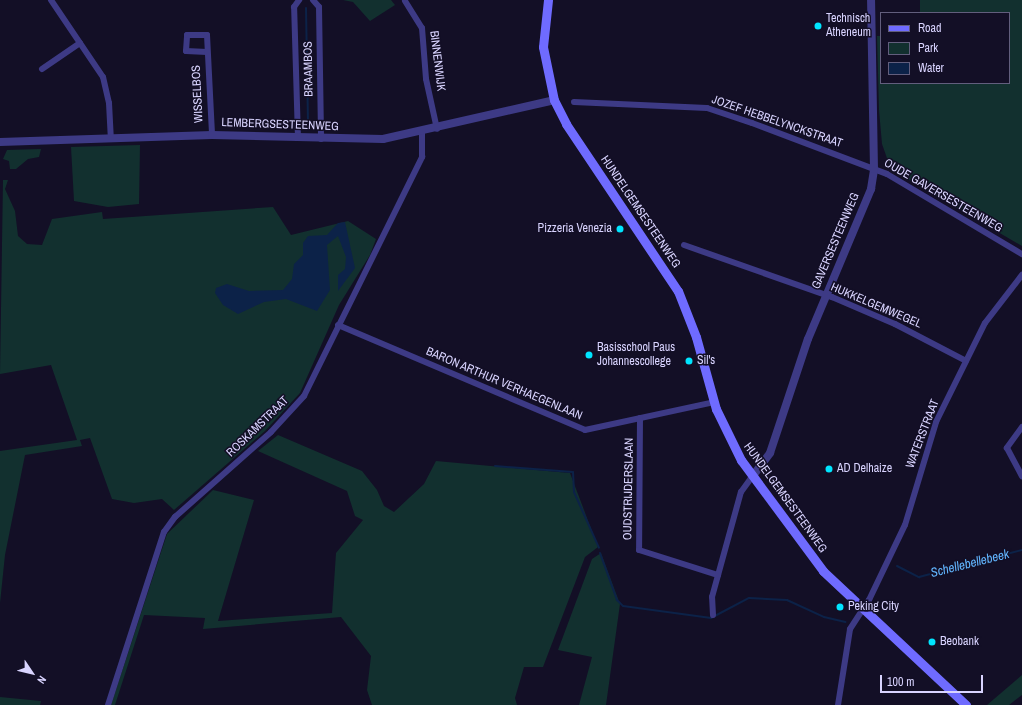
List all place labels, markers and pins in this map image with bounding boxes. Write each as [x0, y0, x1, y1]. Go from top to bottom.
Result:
place label: Technisch Atheneum [826, 12, 871, 40]
marker: Technisch Atheneum [813, 21, 823, 31]
place label: Pizzeria Venezia [538, 222, 612, 236]
marker: Pizzeria Venezia [615, 224, 625, 234]
place label: Basisschool Paus Johannescollege [597, 341, 675, 369]
marker: Basisschool Paus Johannescollege [584, 350, 594, 360]
place label: Sil's [697, 354, 715, 368]
marker: Sil's [684, 356, 694, 366]
place label: AD Delhaize [837, 462, 892, 476]
marker: AD Delhaize [824, 464, 834, 474]
place label: Peking City [848, 600, 899, 614]
marker: Peking City [835, 602, 845, 612]
place label: Beobank [940, 635, 979, 649]
marker: Beobank [927, 637, 937, 647]

